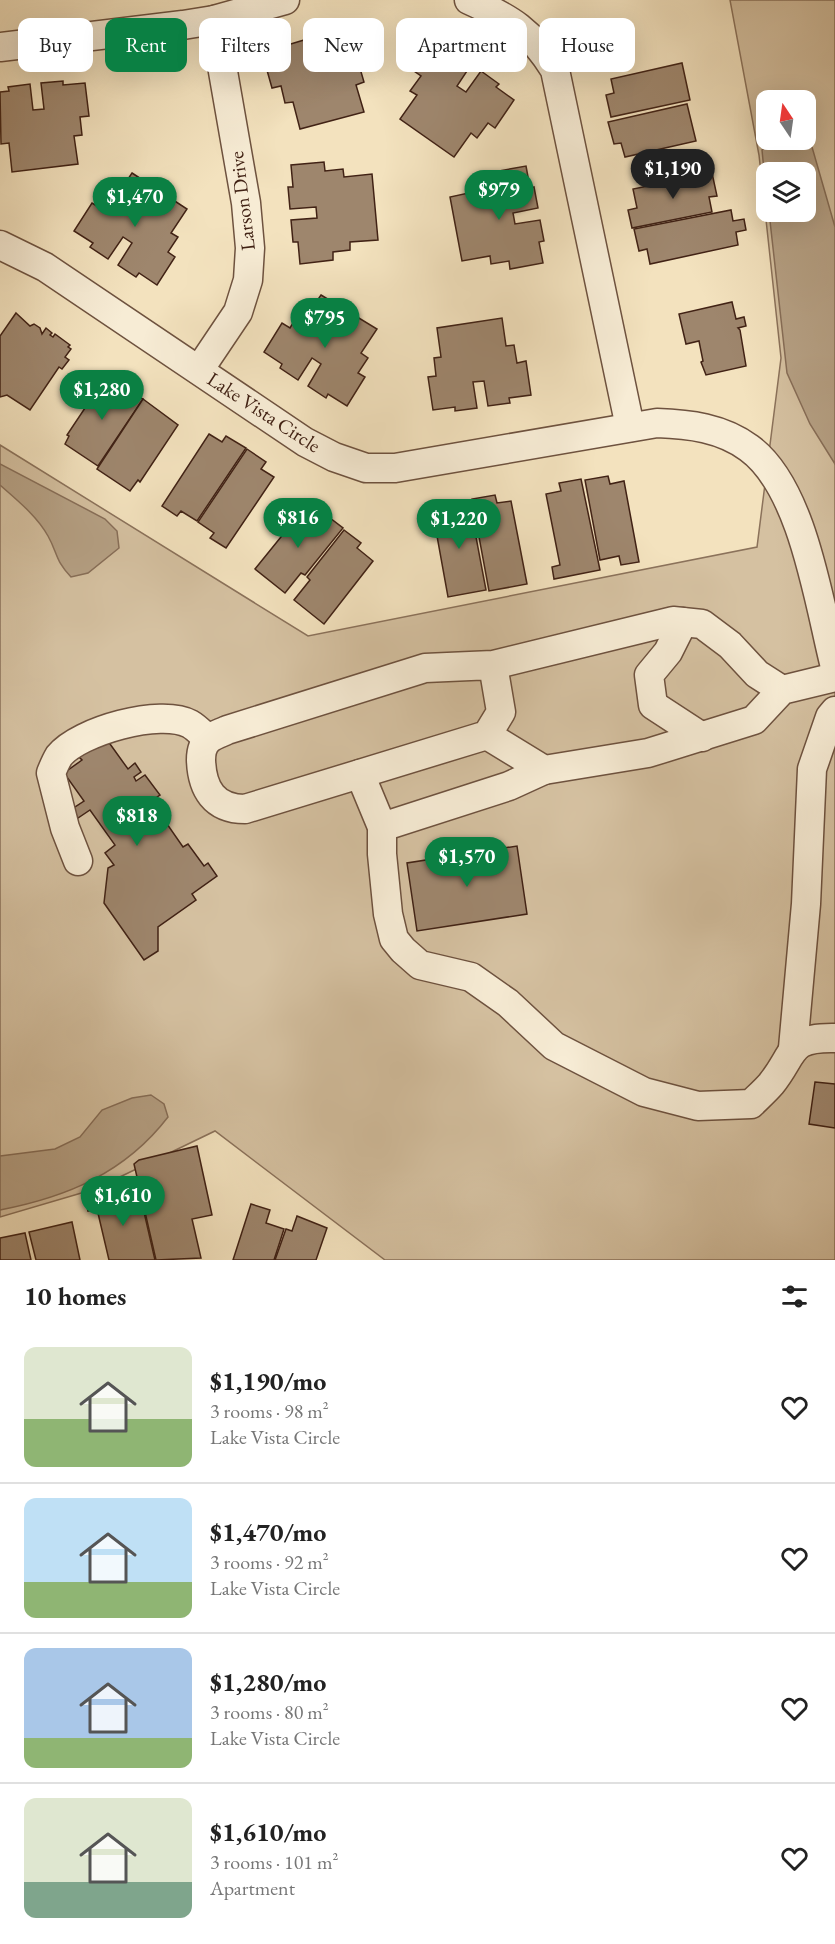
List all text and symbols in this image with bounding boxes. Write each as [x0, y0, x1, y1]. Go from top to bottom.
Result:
chip: Buy [18, 18, 93, 72]
chip: Rent [105, 18, 187, 72]
chip: Filters [199, 18, 291, 72]
chip: New [303, 18, 384, 72]
chip: Apartment [396, 18, 527, 72]
chip: House [539, 18, 635, 72]
north arrow [756, 90, 816, 150]
map controls [756, 90, 816, 222]
pin: $1,190 [624, 149, 722, 200]
street label: Larson Drive [223, 150, 261, 252]
text: $1,190 [645, 155, 701, 181]
button: layers [756, 162, 816, 222]
pin: $979 [463, 170, 535, 221]
text: $979 [479, 176, 519, 202]
pin: $1,470 [86, 177, 184, 228]
text: $1,470 [107, 183, 163, 209]
pin: $795 [289, 298, 361, 349]
text: $795 [305, 304, 345, 330]
street label: Lake Vista Circle [202, 366, 326, 458]
pin: $1,280 [53, 370, 151, 421]
text: $1,280 [74, 376, 130, 402]
pin: $816 [262, 498, 334, 549]
pin: $1,220 [410, 499, 508, 550]
text: $816 [278, 504, 318, 530]
text: $1,220 [431, 505, 487, 531]
pin: $818 [101, 796, 173, 847]
text: $818 [117, 802, 157, 828]
pin: $1,570 [418, 837, 516, 888]
text: $1,570 [439, 843, 495, 869]
pin: $1,610 [74, 1176, 172, 1227]
text: $1,610 [95, 1182, 151, 1208]
text: 10 homes [24, 1279, 126, 1313]
icon: filters [778, 1280, 811, 1313]
text: $1,190/mo [210, 1364, 326, 1398]
icon: home [72, 1371, 144, 1443]
icon: heart [778, 1391, 811, 1424]
text: 3 rooms · 98 m² [210, 1398, 329, 1424]
text: Lake Vista Circle [210, 1424, 340, 1450]
text: $1,470/mo [210, 1515, 326, 1549]
icon: home [72, 1522, 144, 1594]
icon: heart [778, 1542, 811, 1575]
text: 3 rooms · 92 m² [210, 1549, 329, 1575]
text: Lake Vista Circle [210, 1575, 340, 1601]
text: $1,280/mo [210, 1665, 326, 1699]
icon: home [72, 1672, 144, 1744]
icon: heart [778, 1692, 811, 1725]
text: 3 rooms · 80 m² [210, 1699, 329, 1725]
text: Lake Vista Circle [210, 1725, 340, 1751]
text: $1,610/mo [210, 1815, 326, 1849]
icon: home [72, 1822, 144, 1894]
icon: heart [778, 1842, 811, 1875]
text: 3 rooms · 101 m² [210, 1849, 338, 1875]
text: Apartment [210, 1875, 295, 1901]

